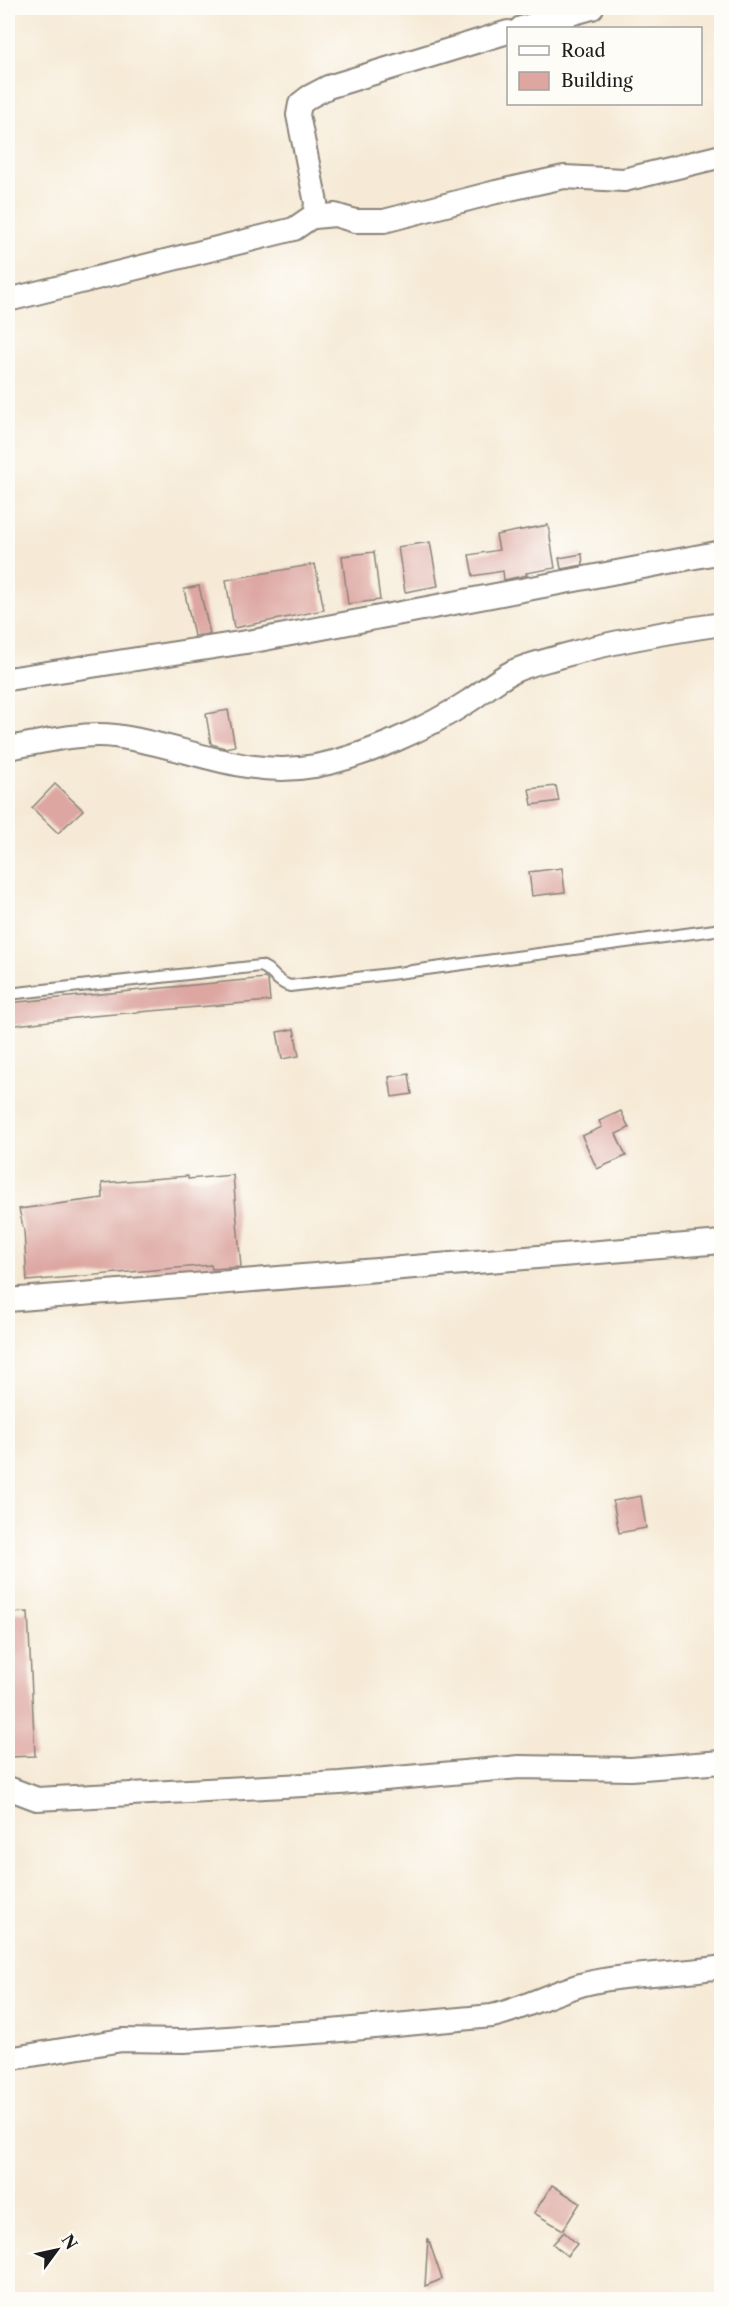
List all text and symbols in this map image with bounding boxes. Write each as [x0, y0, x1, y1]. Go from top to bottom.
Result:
legend [507, 27, 702, 105]
text: Road [561, 40, 606, 62]
text: Building [561, 70, 633, 92]
north arrow [27, 2220, 87, 2280]
text: N [57, 2231, 82, 2253]

